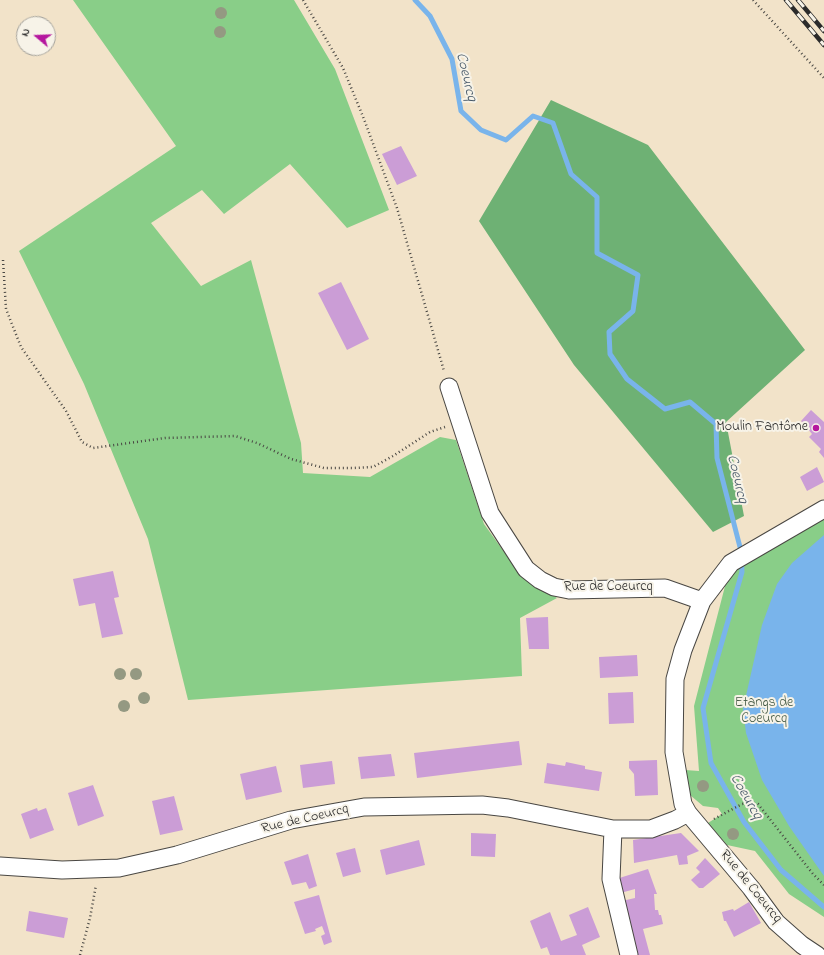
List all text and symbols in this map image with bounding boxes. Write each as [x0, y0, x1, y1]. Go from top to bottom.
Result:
north arrow [16, 16, 56, 56]
text: N [17, 26, 34, 39]
water label: Coeurcq [451, 51, 479, 103]
place label: Moulin Fantôme [716, 420, 808, 436]
marker: Moulin Fantôme [811, 423, 821, 433]
water label: Coeurcq [722, 453, 750, 505]
street label: Rue de Coeurcq [564, 580, 652, 596]
park label: Etangs de Coeurcq [735, 696, 793, 728]
water label: Coeurcq [725, 771, 765, 823]
street label: Rue de Coeurcq [260, 802, 350, 838]
street label: Rue de Coeurcq [716, 847, 784, 927]

